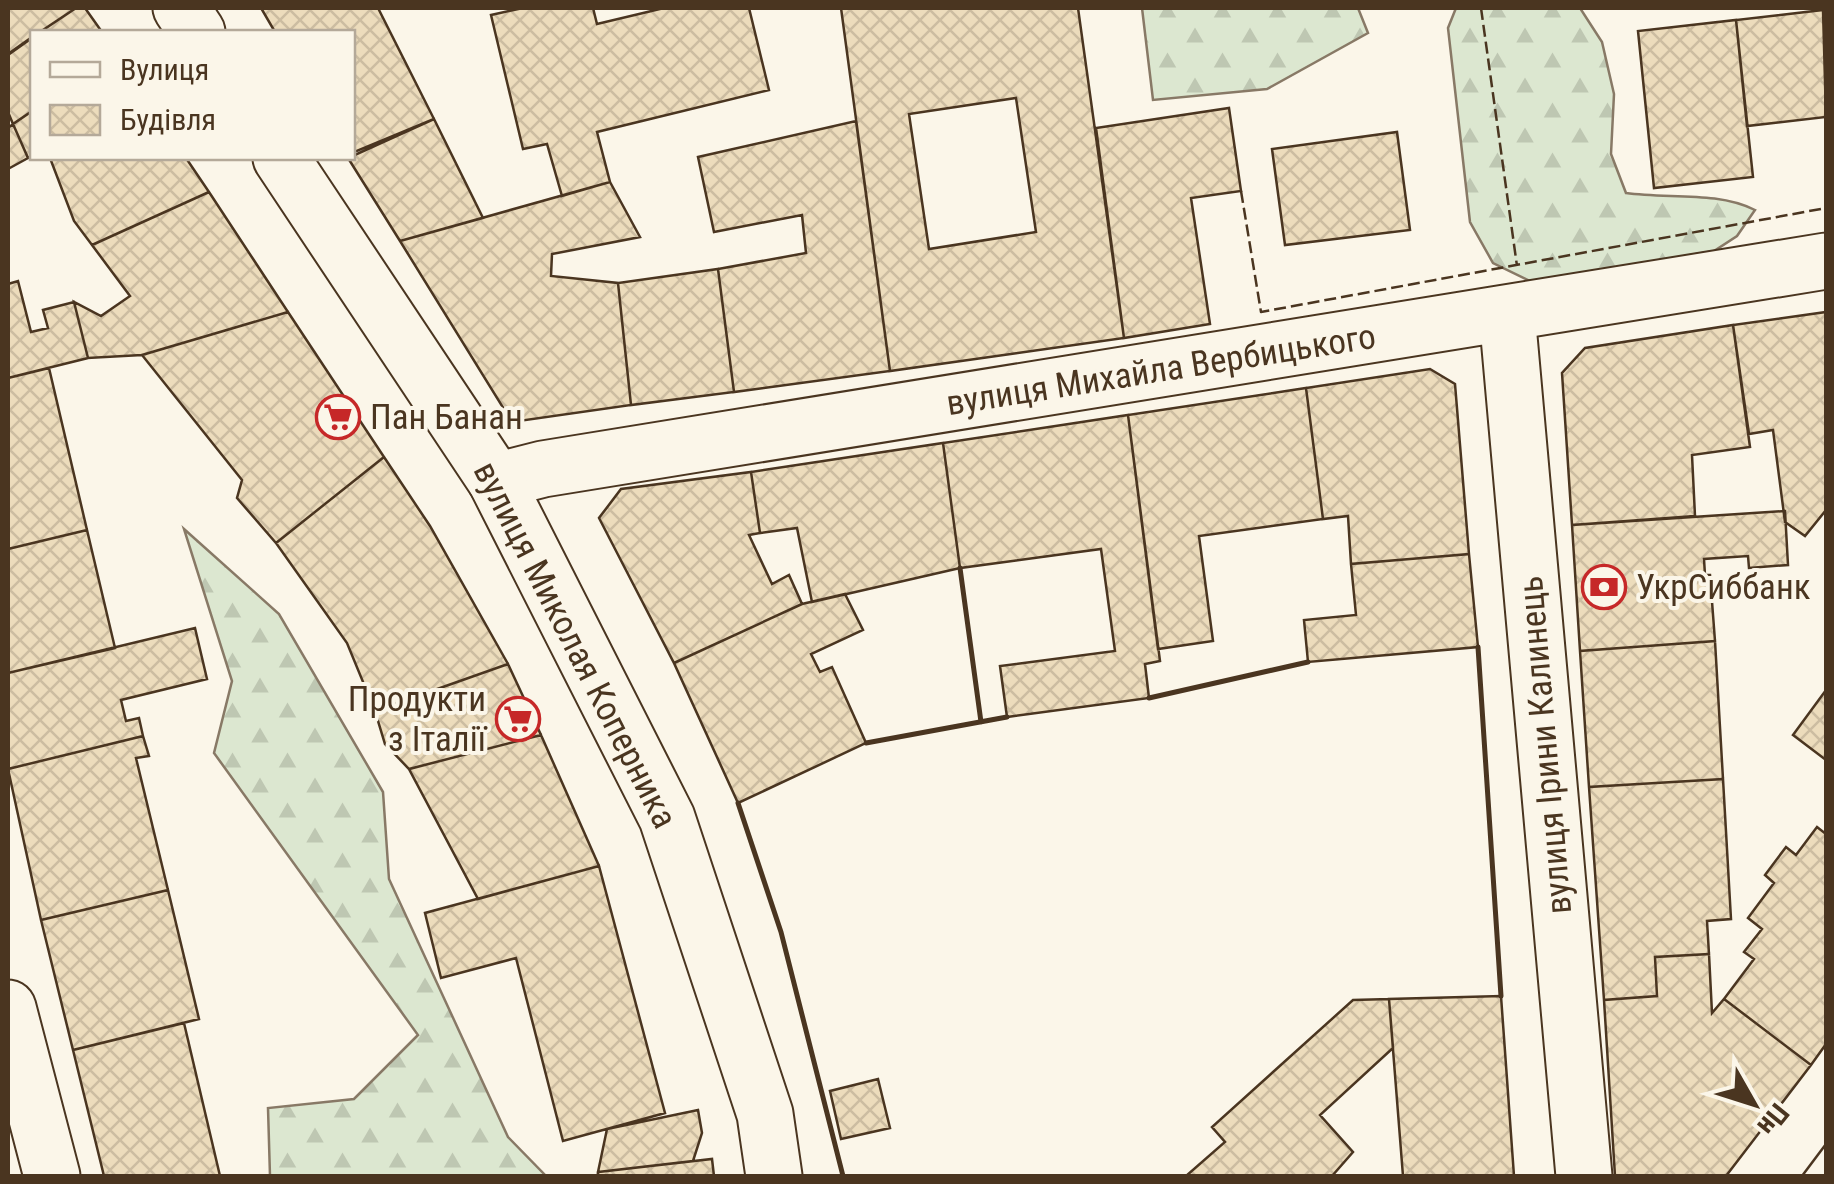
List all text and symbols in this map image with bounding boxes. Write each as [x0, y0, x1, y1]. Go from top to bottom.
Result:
legend [30, 30, 355, 160]
text: Вулиця [120, 52, 209, 87]
text: Будівля [120, 102, 216, 137]
street label: вулиця Михайла Вербицького [943, 316, 1379, 424]
supermarket icon: Пан Банан [315, 394, 361, 440]
place label: Пан Банан [370, 397, 523, 438]
street label: вулиця Миколая Коперника [465, 455, 685, 835]
bank icon: УкрСиббанк [1581, 564, 1627, 610]
place label: УкрСиббанк [1636, 567, 1811, 608]
street label: вулиця Ірини Калинець [1510, 574, 1580, 916]
place label: Продукти з Італії [348, 679, 488, 760]
supermarket icon: Продукти з Італії [495, 696, 541, 742]
north arrow [1704, 1054, 1804, 1154]
text: Пн [1750, 1097, 1796, 1142]

